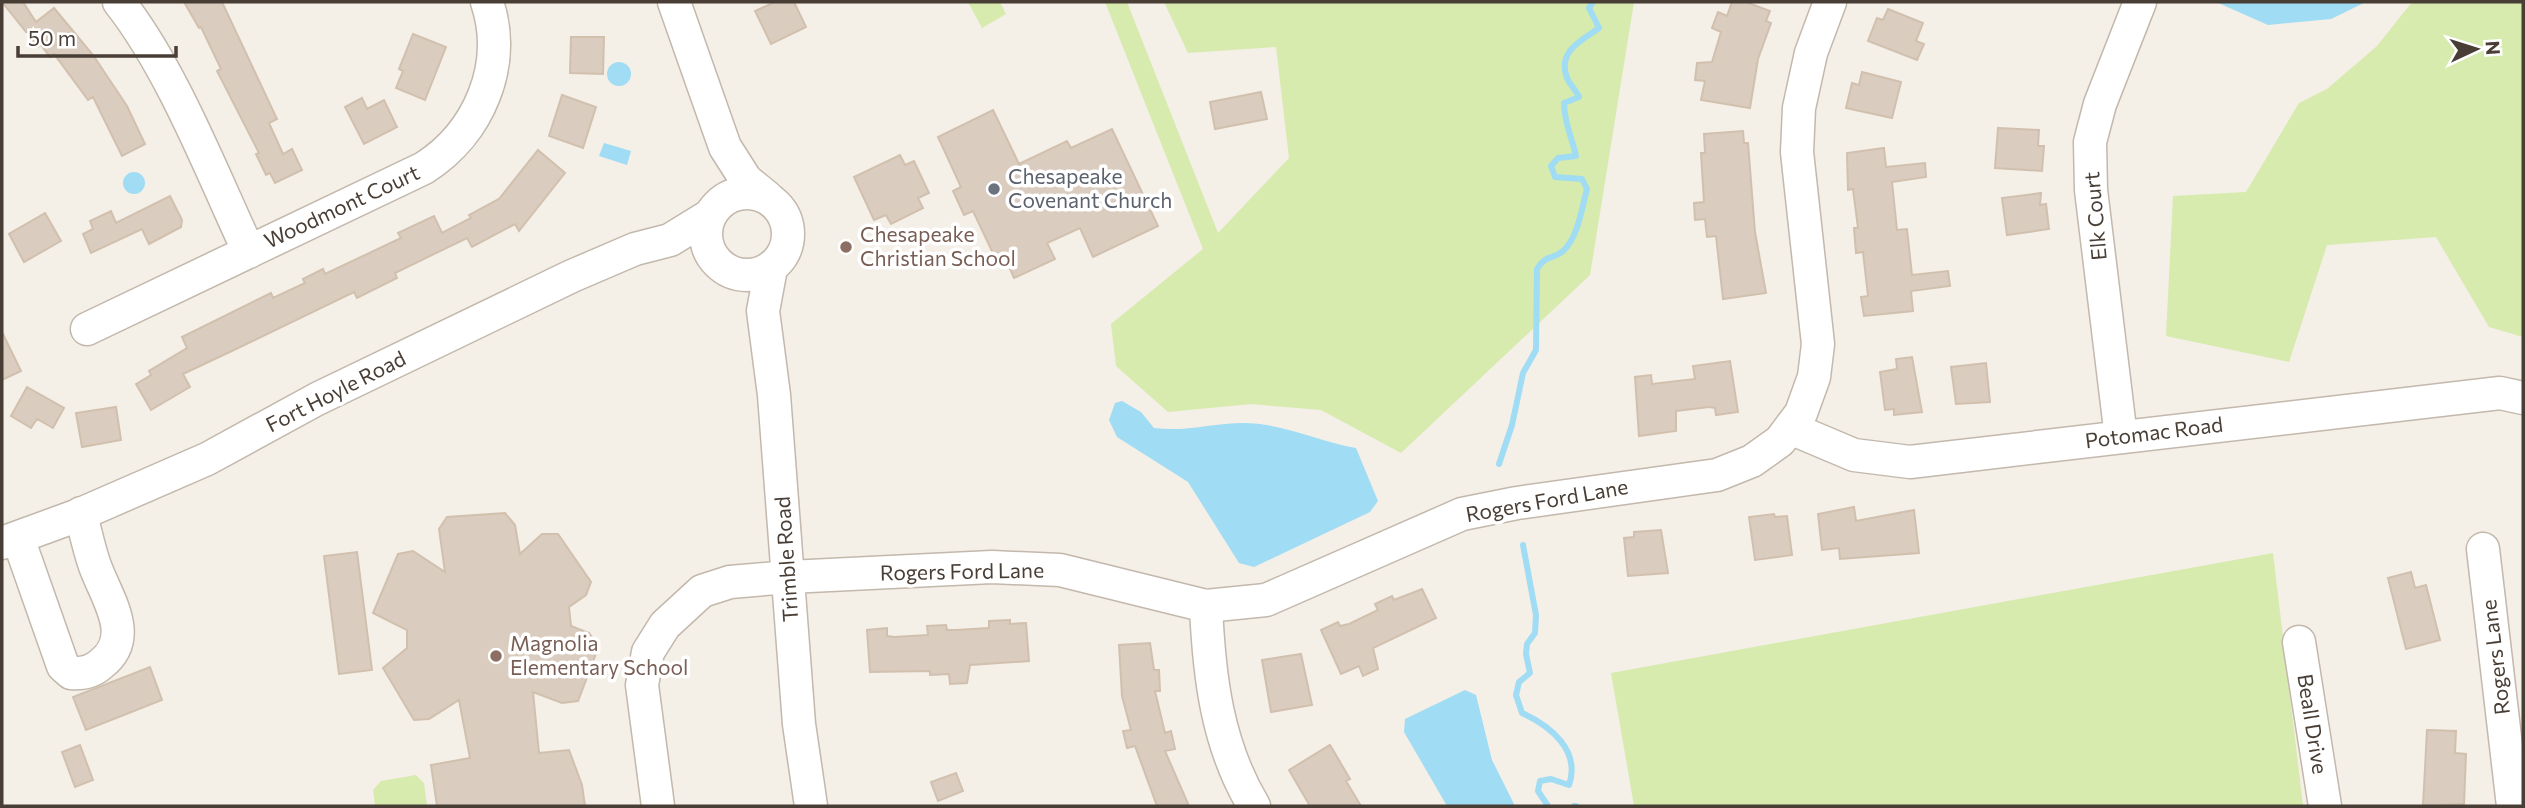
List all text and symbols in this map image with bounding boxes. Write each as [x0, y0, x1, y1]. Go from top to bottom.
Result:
scale bar [18, 14, 175, 58]
north arrow [2441, 14, 2511, 84]
text: 50 m [28, 25, 76, 50]
text: N [2481, 40, 2505, 56]
street label: Woodmont Court [260, 159, 423, 253]
place label: Chesapeake Covenant Church [1008, 163, 1172, 212]
street label: Elk Court [2078, 171, 2111, 261]
marker: Chesapeake Covenant Church [986, 181, 1002, 197]
place label: Chesapeake Christian School [860, 221, 1016, 270]
marker: Chesapeake Christian School [838, 239, 854, 255]
street label: Fort Hoyle Road [261, 345, 409, 437]
street label: Potomac Road [2083, 411, 2224, 452]
street label: Rogers Ford Lane [1464, 473, 1630, 526]
street label: Trimble Road [769, 496, 802, 623]
street label: Rogers Ford Lane [880, 557, 1044, 584]
street label: Rogers Lane [2475, 598, 2514, 716]
place label: Magnolia Elementary School [510, 630, 688, 679]
marker: Magnolia Elementary School [488, 648, 504, 664]
street label: Beall Drive [2293, 672, 2334, 776]

